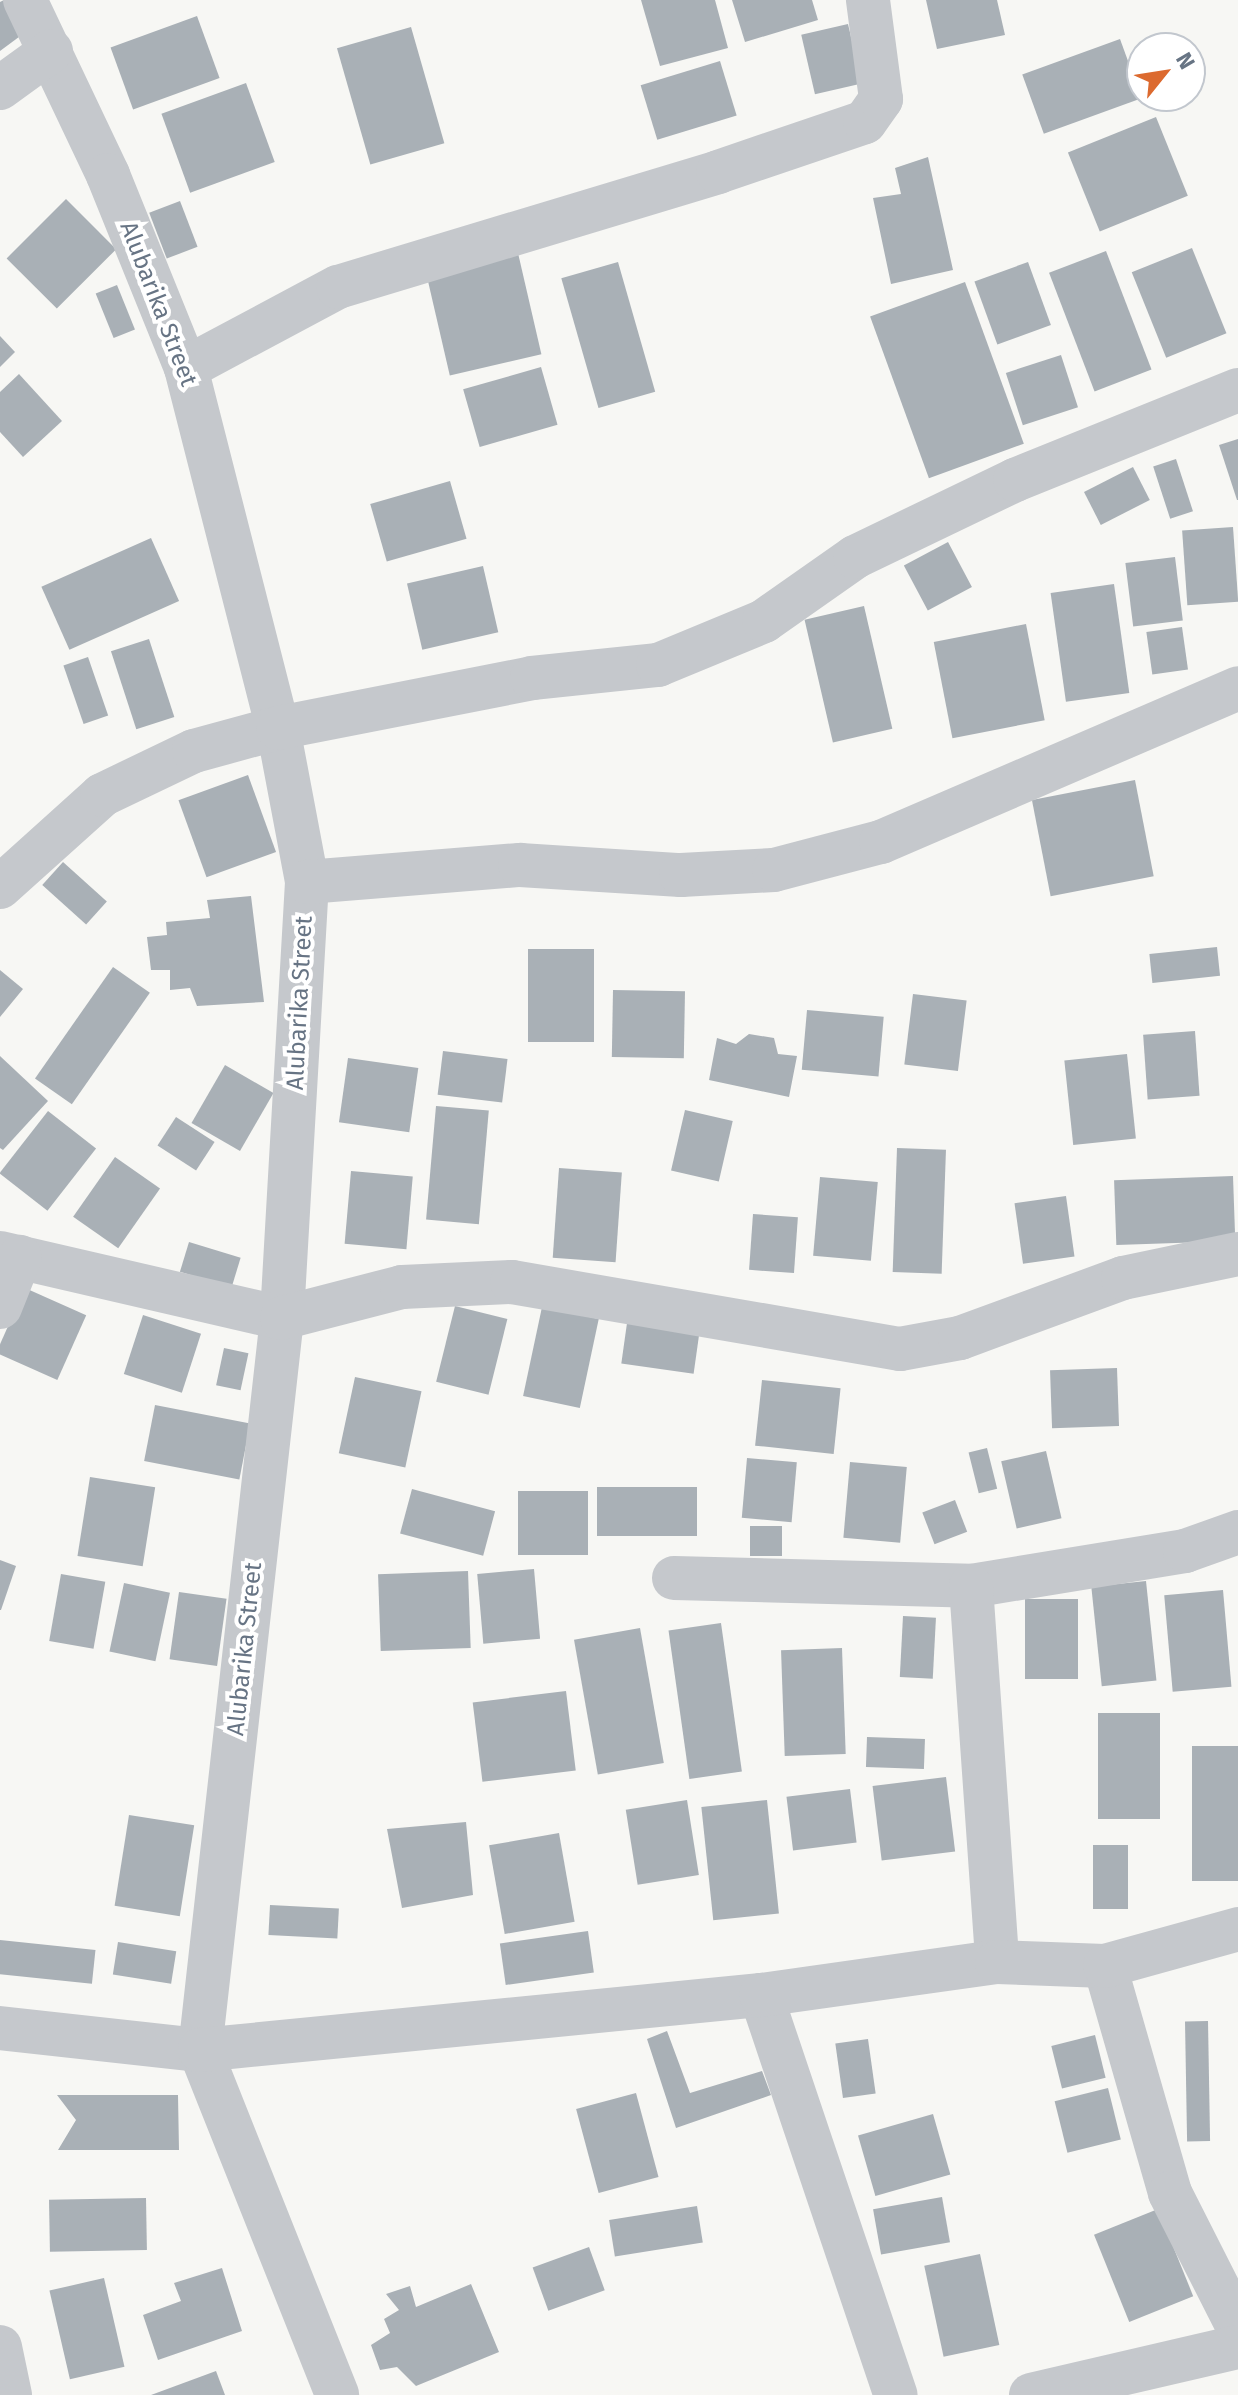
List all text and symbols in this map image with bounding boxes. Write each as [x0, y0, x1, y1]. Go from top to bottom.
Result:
north arrow [1126, 32, 1206, 112]
text: N [1170, 48, 1201, 74]
street label: Alubarika Street [113, 217, 203, 391]
street label: Alubarika Street [281, 915, 319, 1091]
street label: Alubarika Street [222, 1561, 268, 1737]

